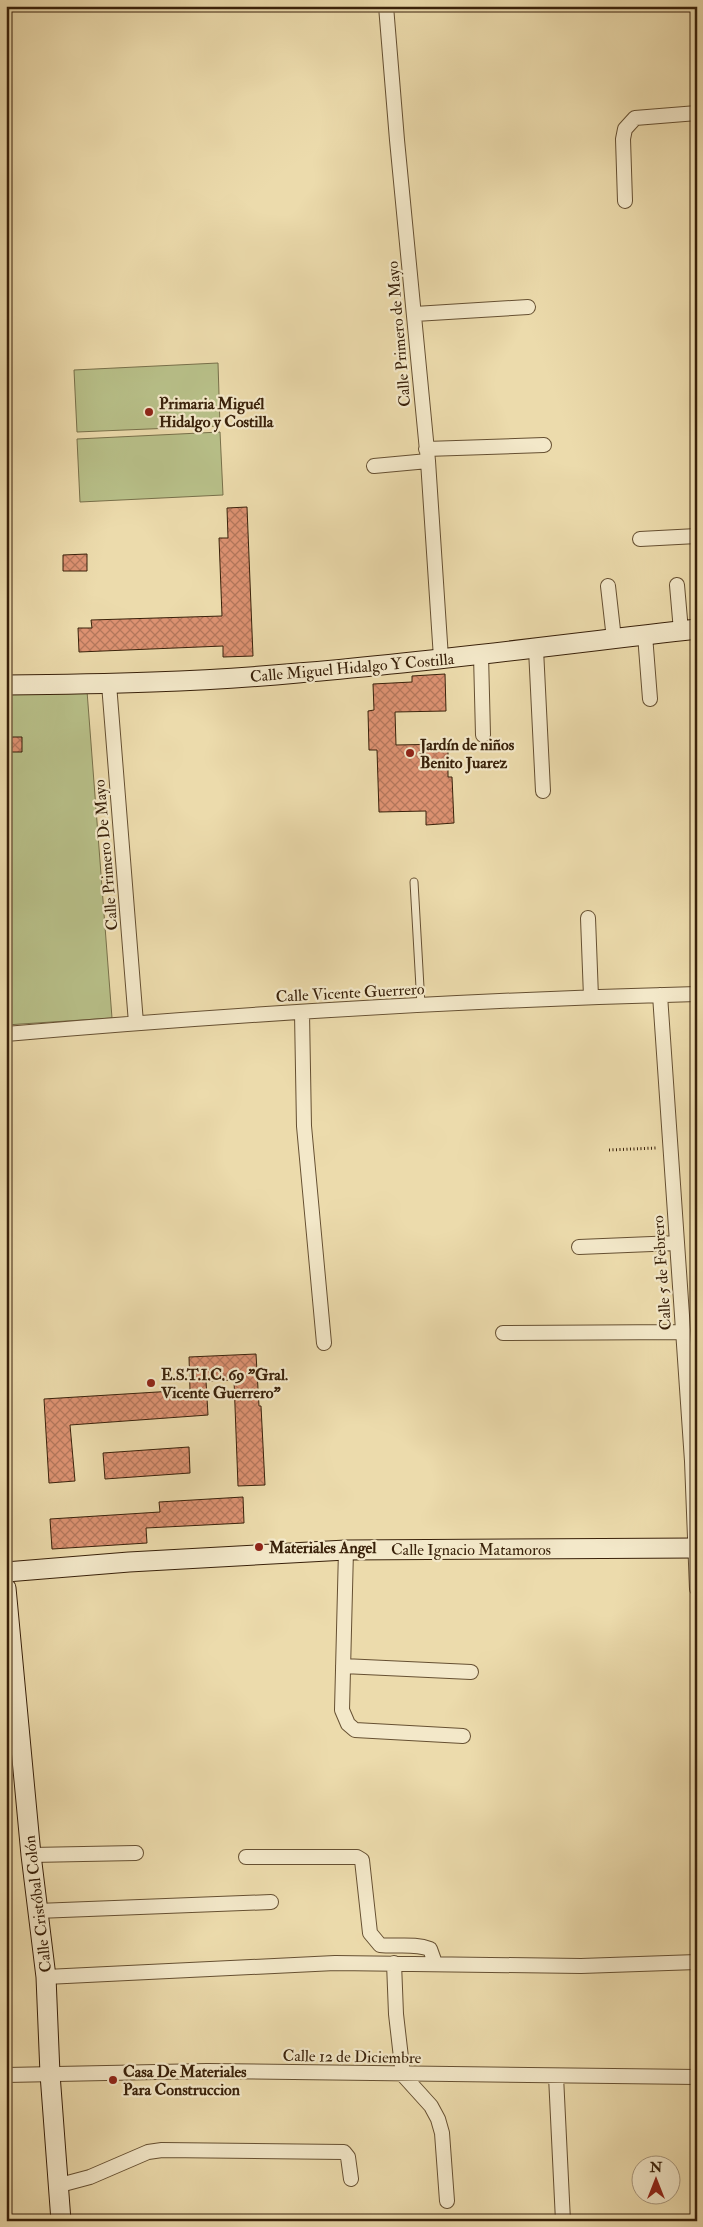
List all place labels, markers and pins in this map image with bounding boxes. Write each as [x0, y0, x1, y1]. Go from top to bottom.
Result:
place label: Primaria Miguél Hidalgo y Costilla [159, 394, 274, 433]
marker: Primaria Miguél Hidalgo y Costilla [143, 406, 155, 418]
place label: Jardín de niños Benito Juarez [419, 735, 515, 774]
marker: Jardín de niños Benito Juarez [404, 747, 416, 759]
place label: E.S.T.I.C. 69 "Gral. Vicente Guerrero" [160, 1365, 288, 1403]
marker: E.S.T.I.C. 69 "Gral. Vicente Guerrero" [145, 1377, 157, 1389]
place label: Materiales Angel [268, 1538, 377, 1559]
marker: Materiales Angel [253, 1541, 265, 1553]
place label: Casa De Materiales Para Construccion [123, 2062, 247, 2100]
marker: Casa De Materiales Para Construccion [107, 2074, 119, 2086]

